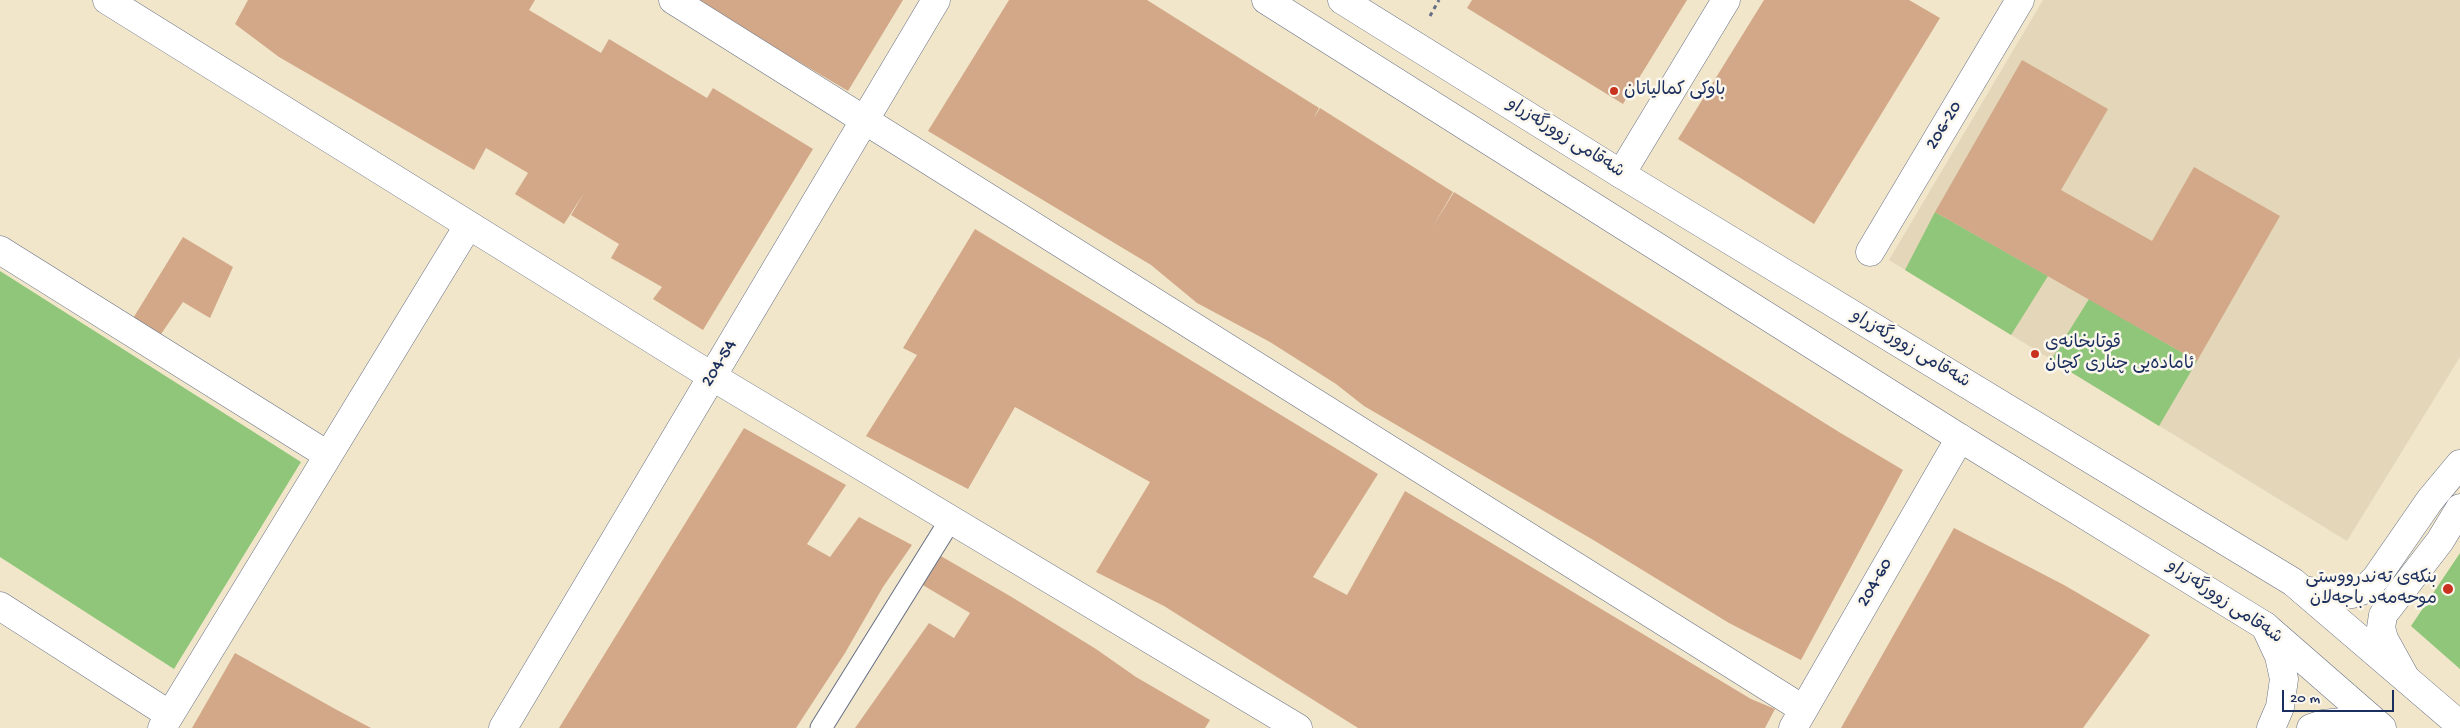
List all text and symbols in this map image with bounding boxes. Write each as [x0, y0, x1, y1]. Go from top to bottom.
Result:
place label: باوکی کمالیاتان [1624, 80, 1726, 102]
marker: باوکی کمالیاتان [1608, 85, 1620, 97]
street label: شەقامی زوورگەزراو [1502, 94, 1628, 184]
street label: 206-20 [1922, 98, 1968, 154]
street label: شەقامی زوورگەزراو [1847, 306, 1973, 394]
place label: قوتابخانەی ئامادەیی چناری کچان [2045, 333, 2194, 376]
street label: 204-54 [698, 336, 742, 392]
marker: قوتابخانەی ئامادەیی چناری کچان [2029, 348, 2041, 360]
street label: 204-60 [1854, 555, 1898, 611]
street label: شەقامی زوورگەزراو [2162, 556, 2286, 650]
place label: بنکەی تەندرووستی موحەمەد باجەلان [2306, 568, 2437, 610]
marker: بنکەی تەندرووستی موحەمەد باجەلان [2441, 582, 2455, 596]
scale bar [2285, 680, 2398, 712]
text: 20 m [2290, 690, 2320, 708]

